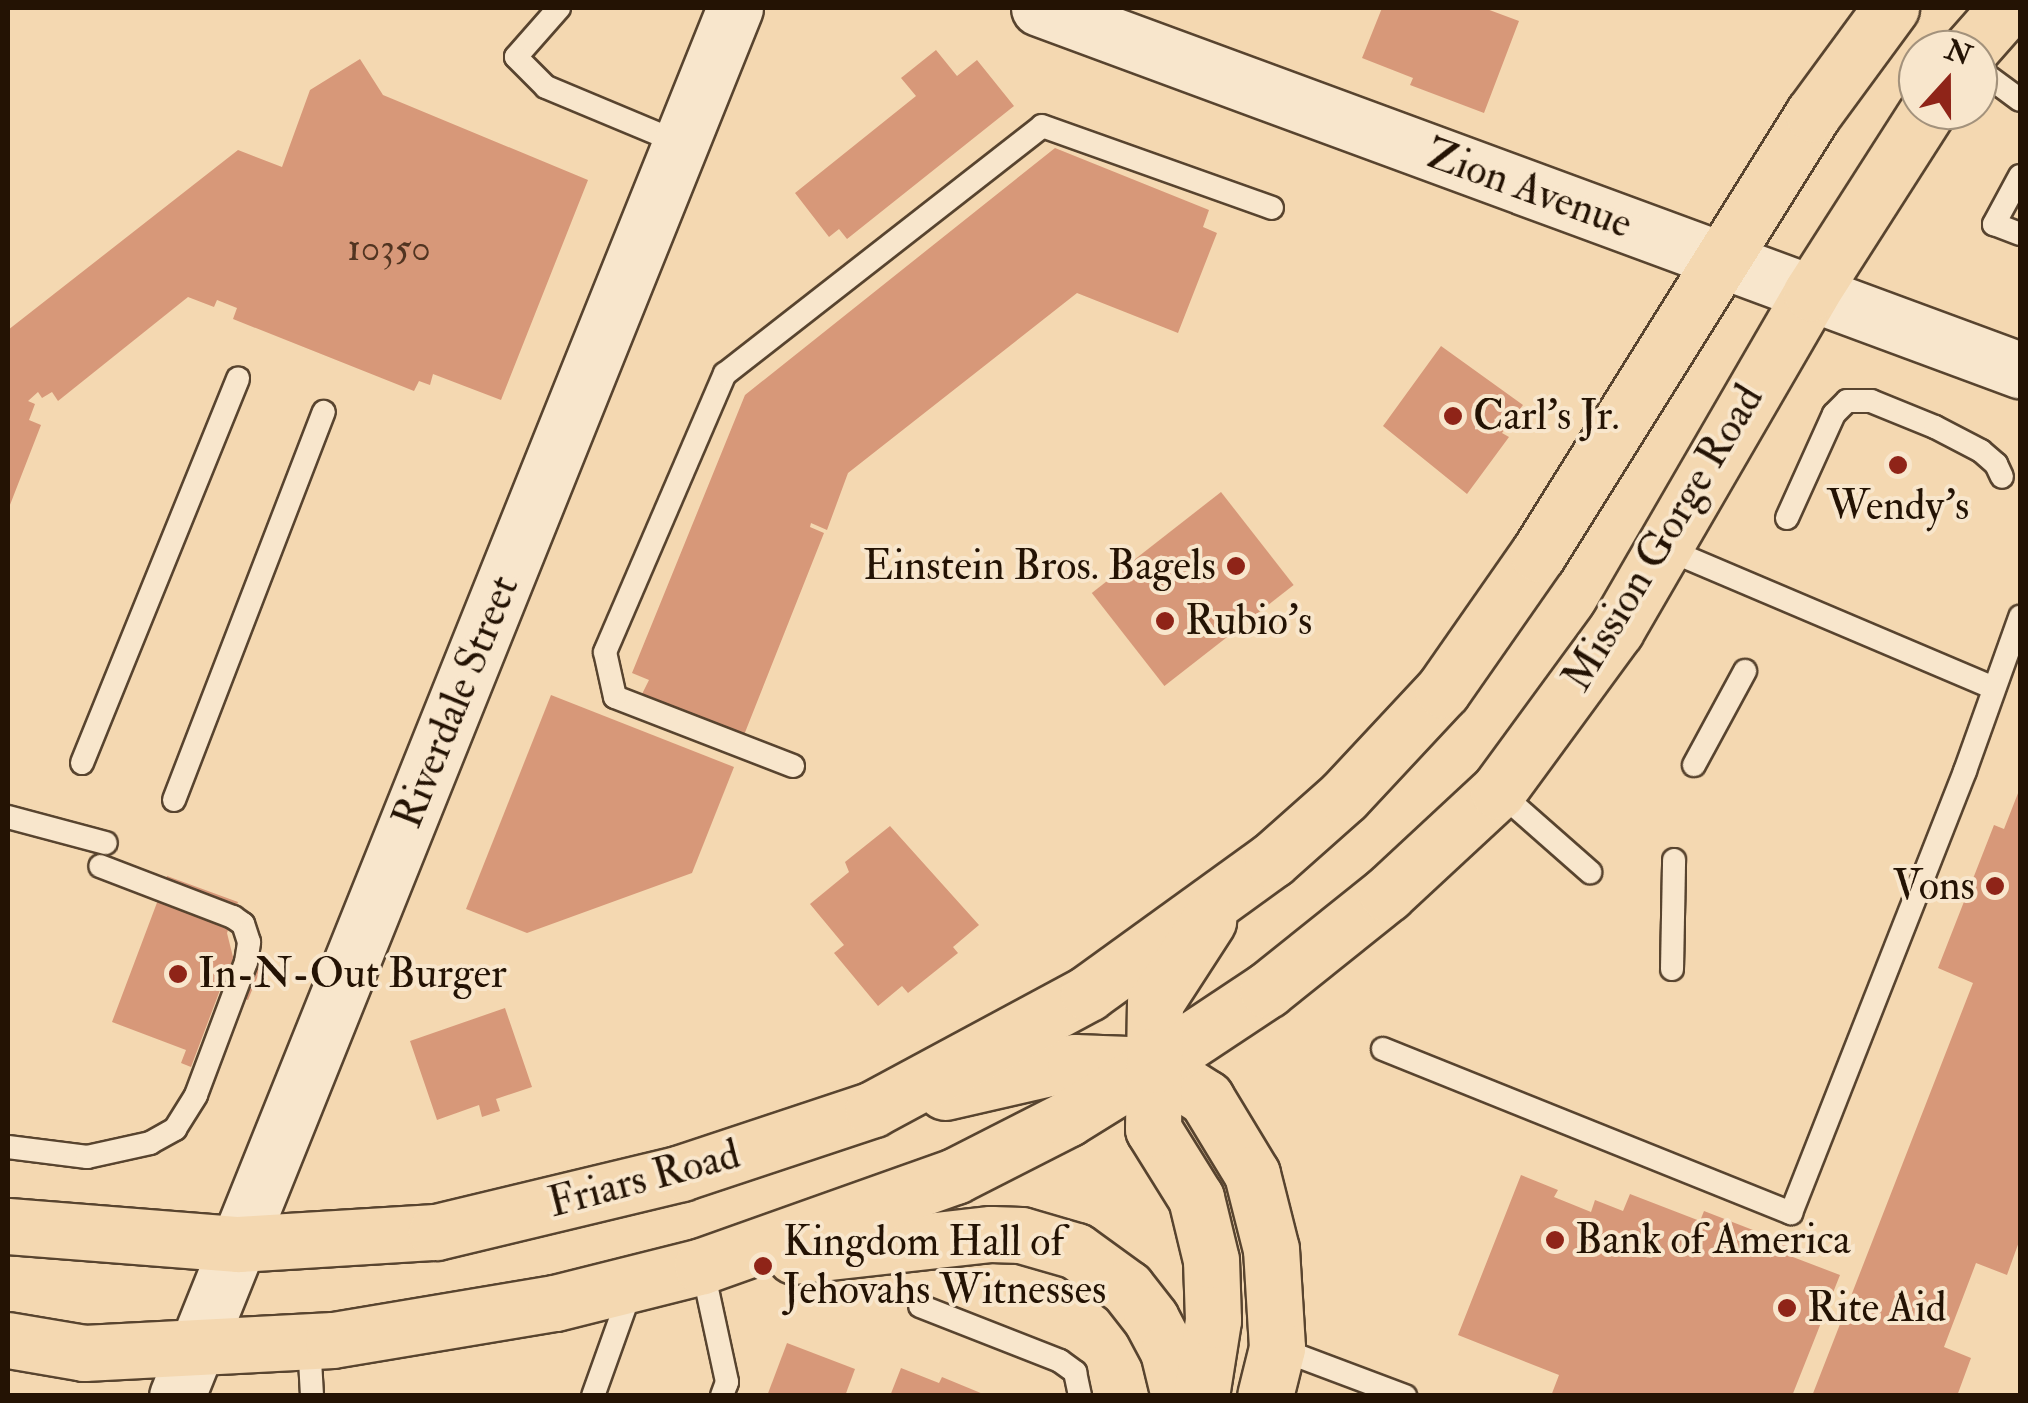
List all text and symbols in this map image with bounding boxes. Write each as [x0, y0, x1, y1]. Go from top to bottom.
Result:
north arrow [1898, 30, 1998, 130]
text: N [1940, 33, 1976, 74]
street label: Zion Avenue [1419, 129, 1639, 249]
house number: 10350 [347, 226, 431, 272]
street label: Mission Gorge Road [1552, 376, 1774, 700]
place label: Carl's Jr. [1473, 391, 1620, 441]
marker: Carl's Jr. [1442, 405, 1464, 427]
marker: Wendy's [1887, 454, 1909, 476]
place label: Wendy's [1827, 481, 1969, 531]
place label: Einstein Bros. Bagels [863, 541, 1216, 591]
marker: Einstein Bros. Bagels [1225, 555, 1247, 577]
street label: Riverdale Street [382, 568, 530, 836]
place label: Rubio's [1185, 596, 1312, 646]
marker: Rubio's [1154, 610, 1176, 632]
place label: Vons [1893, 861, 1975, 911]
marker: Vons [1984, 875, 2006, 897]
place label: In-N-Out Burger [198, 949, 507, 999]
marker: In-N-Out Burger [167, 963, 189, 985]
street label: Friars Road [543, 1129, 745, 1229]
place label: Bank of America [1575, 1215, 1851, 1265]
place label: Kingdom Hall of Jehovahs Witnesses [783, 1217, 1106, 1316]
marker: Bank of America [1544, 1229, 1566, 1251]
marker: Kingdom Hall of Jehovahs Witnesses [752, 1255, 774, 1277]
place label: Rite Aid [1807, 1283, 1946, 1333]
marker: Rite Aid [1776, 1297, 1798, 1319]

